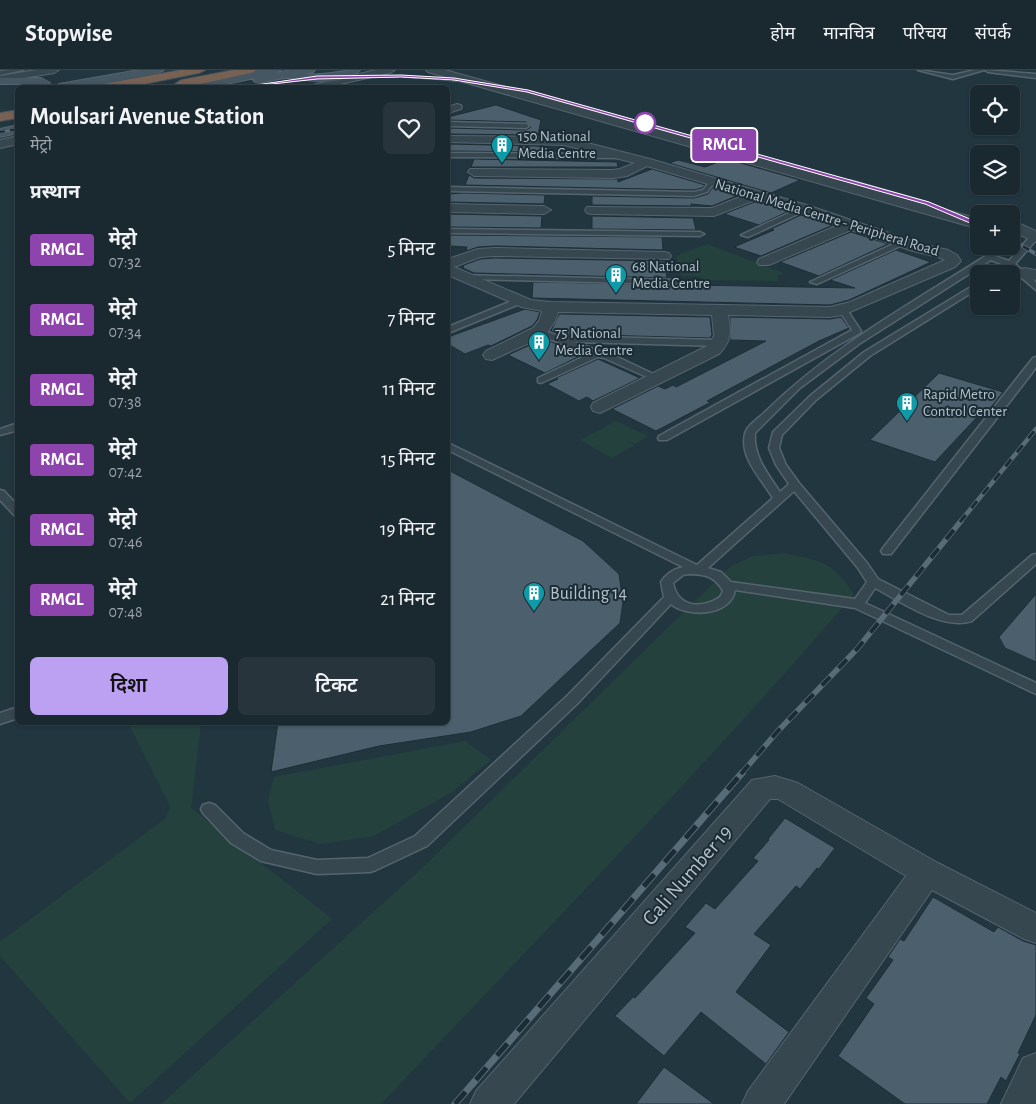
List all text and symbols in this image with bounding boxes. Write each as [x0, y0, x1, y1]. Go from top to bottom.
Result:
text: Stopwise [25, 22, 112, 46]
text: होम [770, 25, 795, 43]
text: मानचित्र [823, 25, 875, 43]
text: परिचय [903, 25, 947, 43]
text: संपर्क [975, 25, 1011, 43]
map controls [970, 85, 1020, 315]
button: locate [970, 85, 1020, 135]
button: heart [383, 102, 435, 154]
text: Moulsari Avenue Station [30, 105, 264, 129]
unlabelled marker [634, 112, 656, 134]
place label: 150 National Media Centre [518, 129, 596, 161]
line badge: RMGL [689, 129, 759, 161]
building icon: 150 National Media Centre [490, 133, 514, 164]
text: RMGL [702, 136, 746, 154]
text: मेट्रो [30, 137, 52, 153]
button: layers [970, 145, 1020, 195]
street label: National Media Centre - Peripheral Road [713, 176, 941, 259]
text: प्रस्थान [30, 183, 80, 202]
button: + [970, 205, 1020, 255]
text: मेट्रो [109, 230, 137, 249]
text: 5 मिनट [388, 240, 435, 259]
text: RMGL [40, 241, 84, 259]
text: 07:32 [109, 254, 141, 270]
place label: 68 National Media Centre [632, 259, 710, 291]
building icon: 68 National Media Centre [604, 263, 628, 294]
button: − [970, 265, 1020, 315]
text: मेट्रो [109, 300, 137, 319]
text: 7 मिनट [388, 310, 435, 329]
text: RMGL [40, 311, 84, 329]
text: 07:34 [109, 324, 142, 340]
place label: 75 National Media Centre [555, 326, 633, 358]
building icon: 75 National Media Centre [527, 330, 551, 361]
text: मेट्रो [109, 370, 137, 389]
text: 11 मिनट [382, 380, 435, 399]
text: RMGL [40, 381, 84, 399]
place label: Rapid Metro Control Center [923, 387, 1007, 419]
building icon: Rapid Metro Control Center [895, 391, 919, 422]
text: 07:38 [109, 394, 142, 410]
text: मेट्रो [109, 440, 137, 459]
text: 15 मिनट [381, 450, 435, 469]
text: RMGL [40, 451, 84, 469]
text: 07:42 [109, 464, 142, 480]
text: मेट्रो [109, 510, 137, 529]
text: 19 मिनट [380, 520, 435, 539]
text: RMGL [40, 521, 84, 539]
text: 07:46 [109, 534, 143, 550]
text: मेट्रो [109, 580, 137, 599]
building icon: Building 14 [522, 581, 546, 612]
place label: Building 14 [550, 585, 628, 603]
text: 21 मिनट [380, 590, 435, 609]
text: RMGL [40, 591, 84, 609]
text: 07:48 [109, 604, 143, 620]
button: दिशा [30, 657, 228, 715]
button: टिकट [238, 657, 435, 715]
street label: Gali Number 19 [638, 821, 736, 929]

